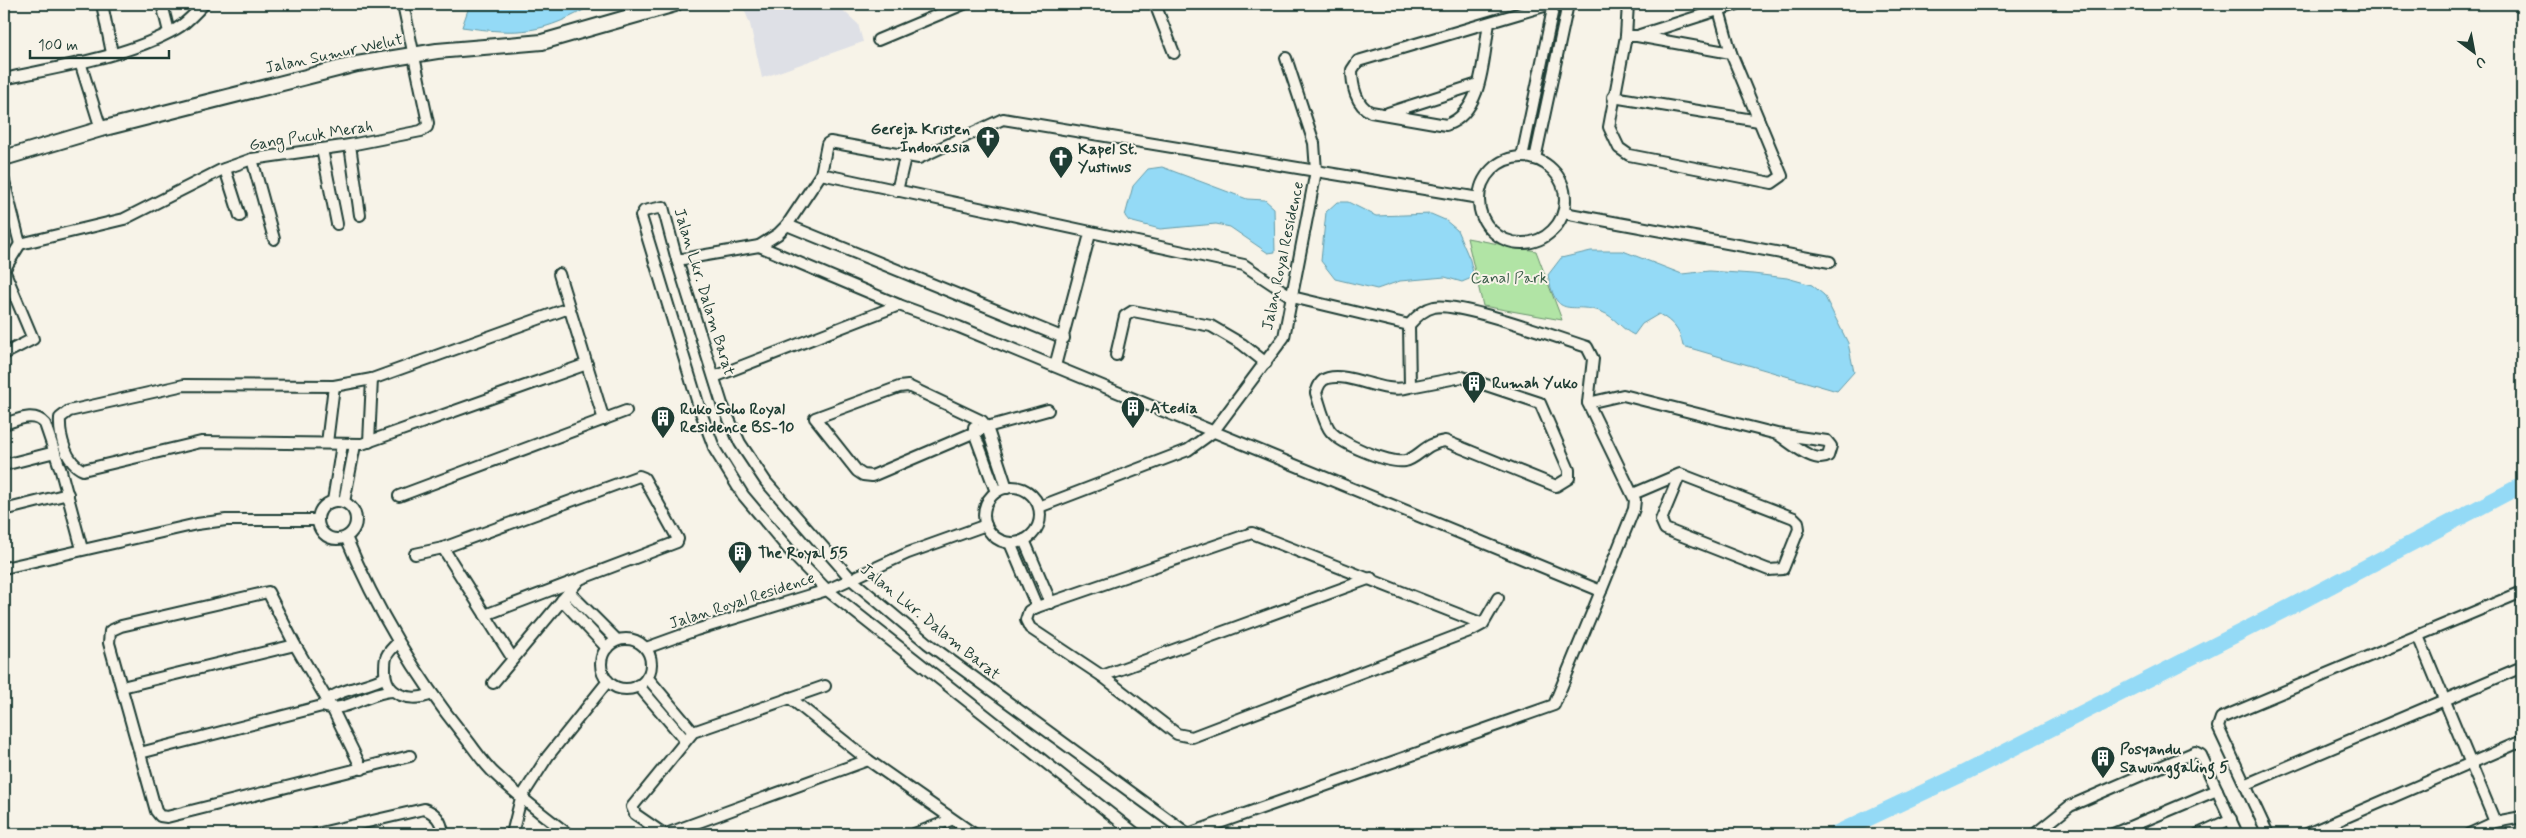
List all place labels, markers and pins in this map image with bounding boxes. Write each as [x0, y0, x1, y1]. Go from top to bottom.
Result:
place label: Gereja Kristen Indonesia [871, 119, 970, 158]
church icon: Gereja Kristen Indonesia [975, 125, 1001, 159]
place label: Kapel St. Yustinus [1078, 139, 1137, 178]
church icon: Kapel St. Yustinus [1048, 145, 1074, 179]
building icon: Rumah Yuko [1461, 370, 1487, 404]
place label: Rumah Yuko [1492, 373, 1578, 394]
building icon: Atedia [1120, 395, 1146, 429]
place label: Atedia [1150, 398, 1198, 419]
place label: Ruko Soho Royal Residence BS-10 [680, 399, 794, 438]
building icon: Ruko Soho Royal Residence BS-10 [650, 405, 676, 439]
building icon: The Royal 55 [727, 540, 753, 574]
place label: The Royal 55 [758, 543, 848, 564]
place label: Posyandu Sawunggaling 5 [2120, 739, 2229, 780]
building icon: Posyandu Sawunggaling 5 [2090, 745, 2116, 779]

